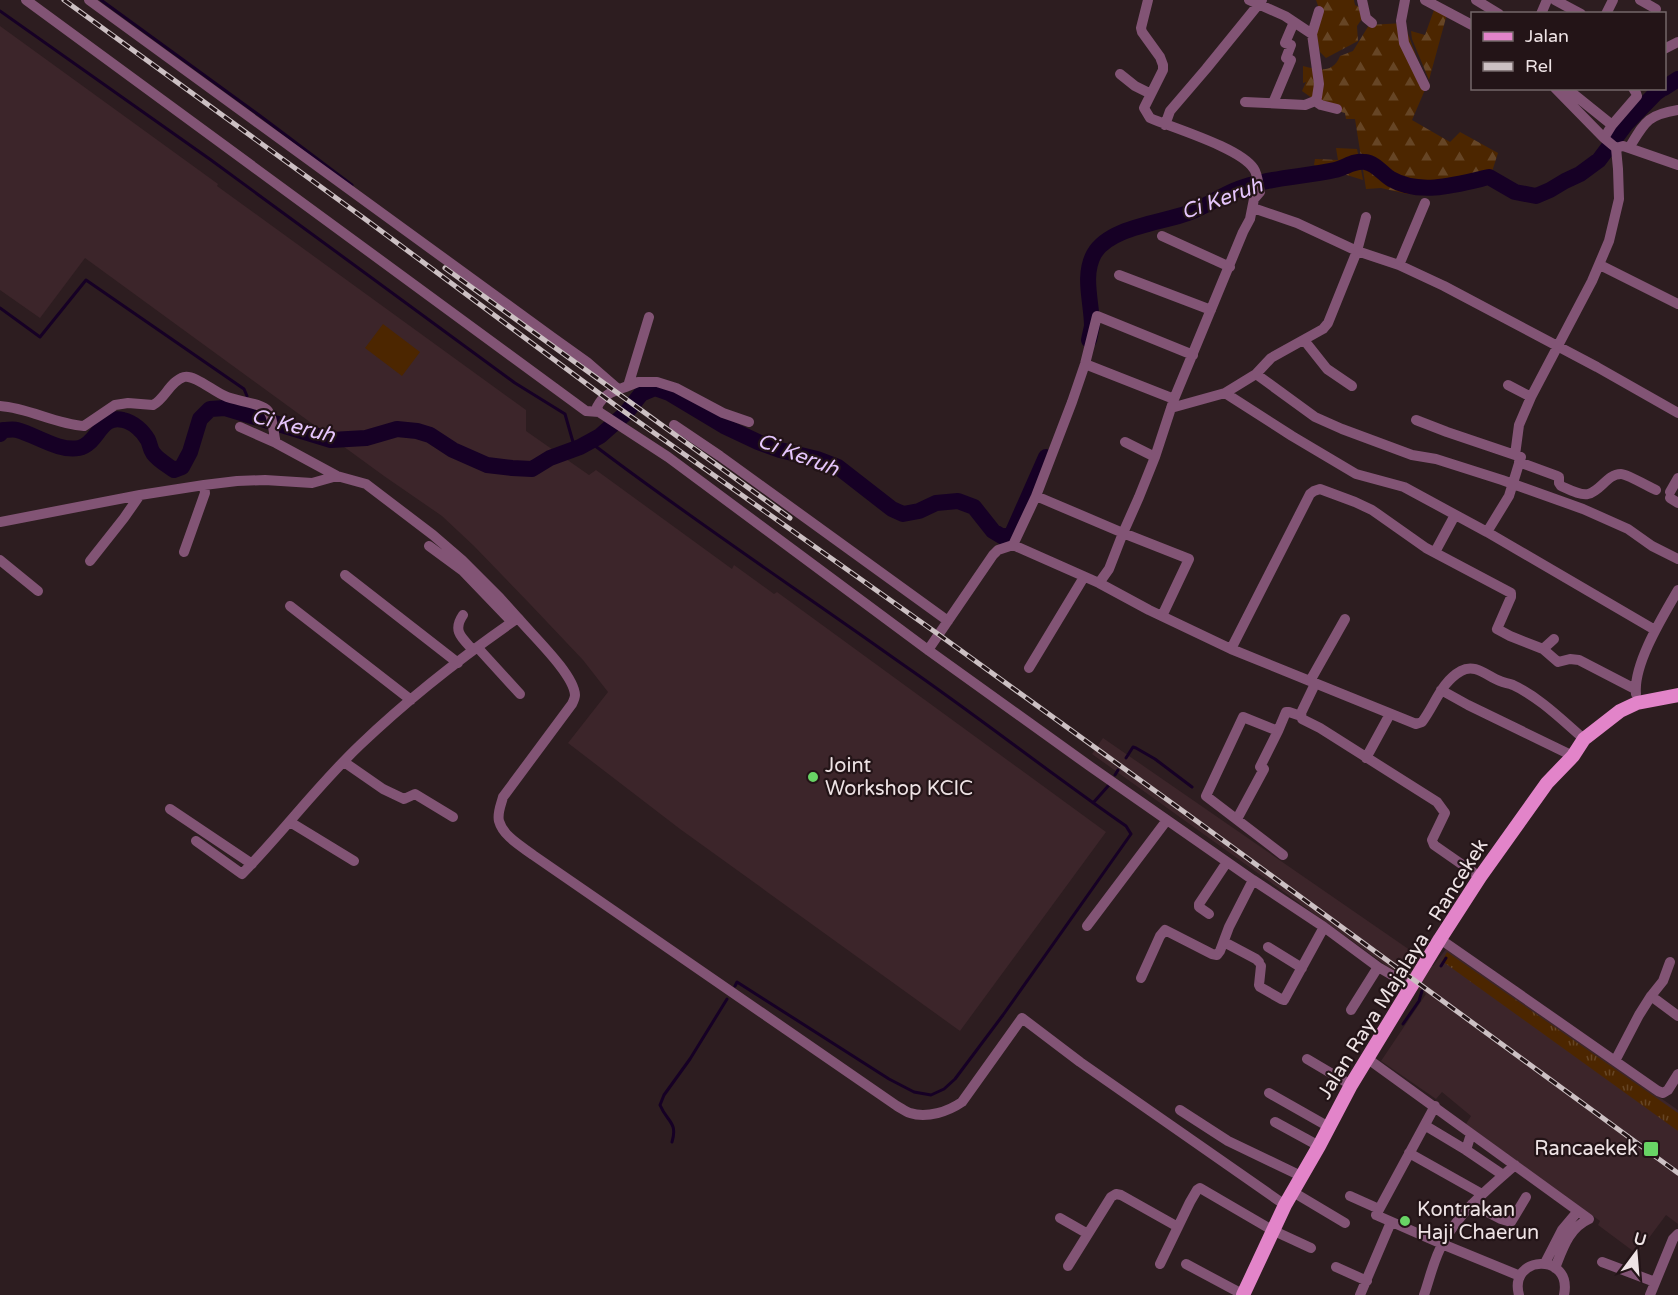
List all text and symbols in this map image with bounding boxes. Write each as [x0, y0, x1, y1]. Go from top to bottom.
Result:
legend [1471, 12, 1666, 90]
text: Jalan [1525, 25, 1569, 47]
text: Rel [1525, 55, 1553, 77]
water label: Ci Keruh [1178, 172, 1267, 225]
water label: Ci Keruh [249, 404, 338, 449]
water label: Ci Keruh [754, 428, 843, 482]
place label: Joint Workshop KCIC [825, 754, 973, 801]
marker: Joint Workshop KCIC [806, 770, 820, 784]
street label: Jalan Raya Majalaya - Rancekek [1313, 834, 1493, 1104]
place label: Rancaekek [1534, 1137, 1638, 1161]
marker: Rancaekek [1642, 1140, 1660, 1158]
place label: Kontrakan Haji Chaerun [1417, 1198, 1539, 1245]
marker: Kontrakan Haji Chaerun [1398, 1214, 1412, 1228]
north arrow [1606, 1223, 1666, 1283]
text: U [1631, 1228, 1648, 1251]

